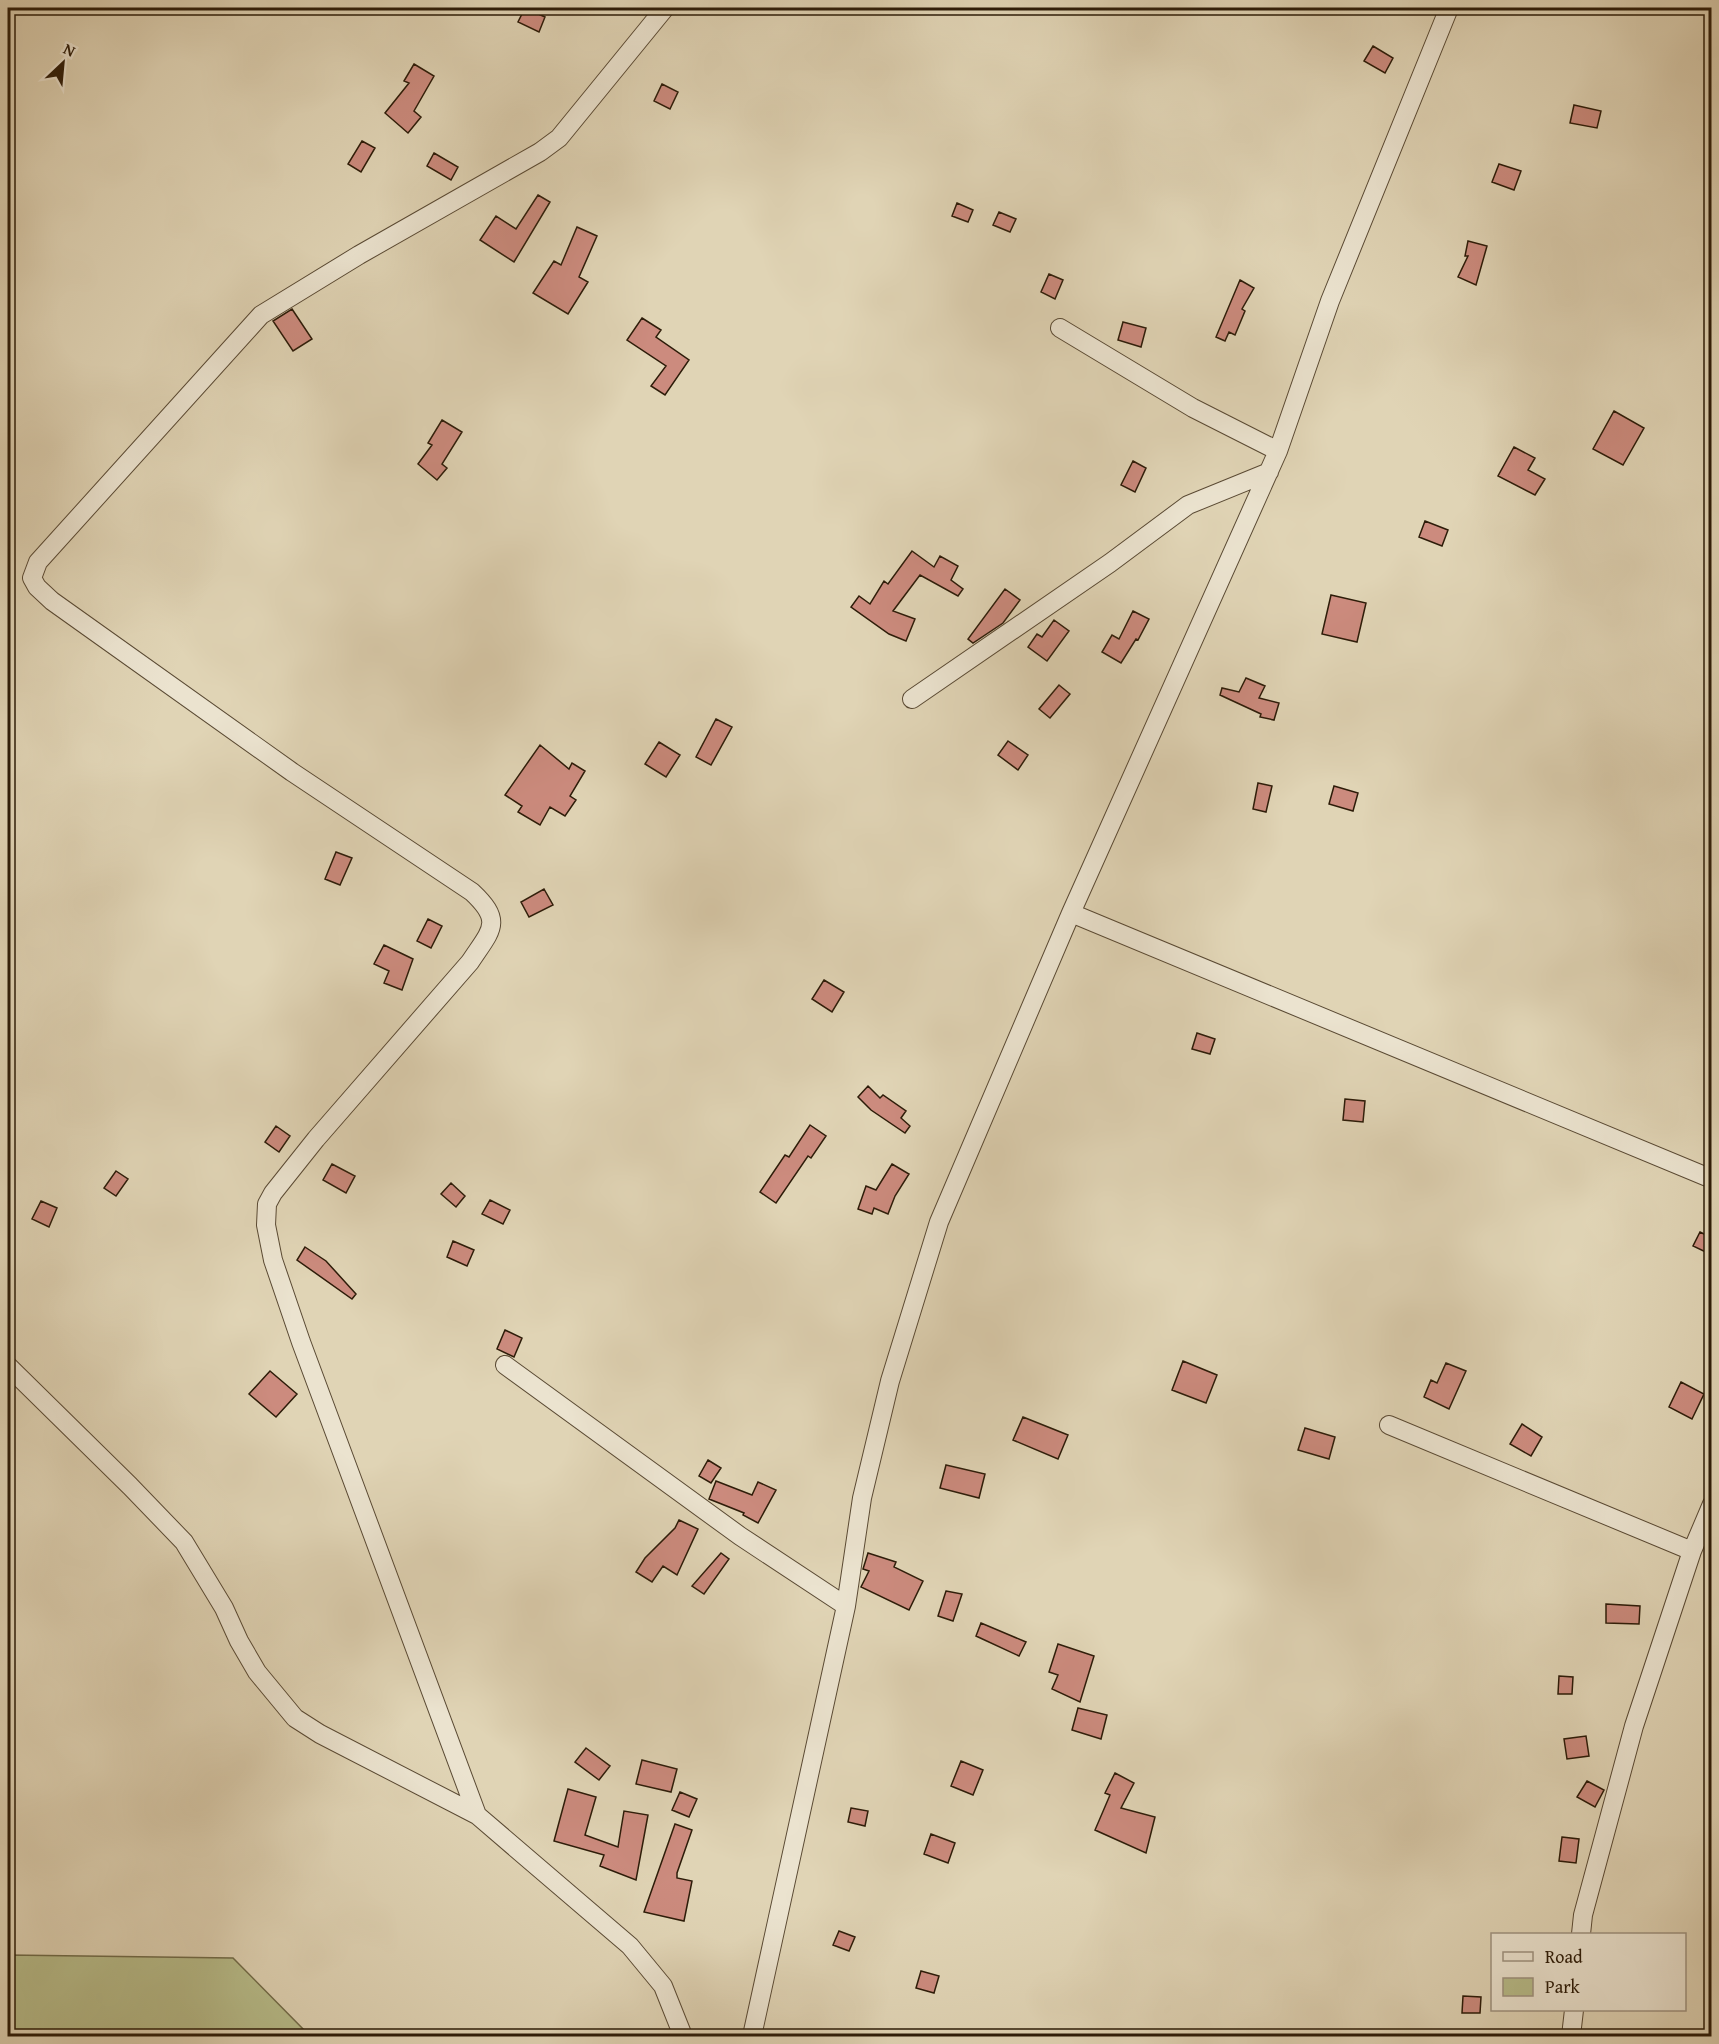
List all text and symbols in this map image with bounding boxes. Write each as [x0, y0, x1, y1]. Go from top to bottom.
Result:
north arrow [33, 33, 93, 93]
text: N [60, 36, 80, 63]
legend [1491, 1933, 1686, 2011]
text: Road [1545, 1943, 1583, 1970]
text: Park [1545, 1973, 1581, 2000]

